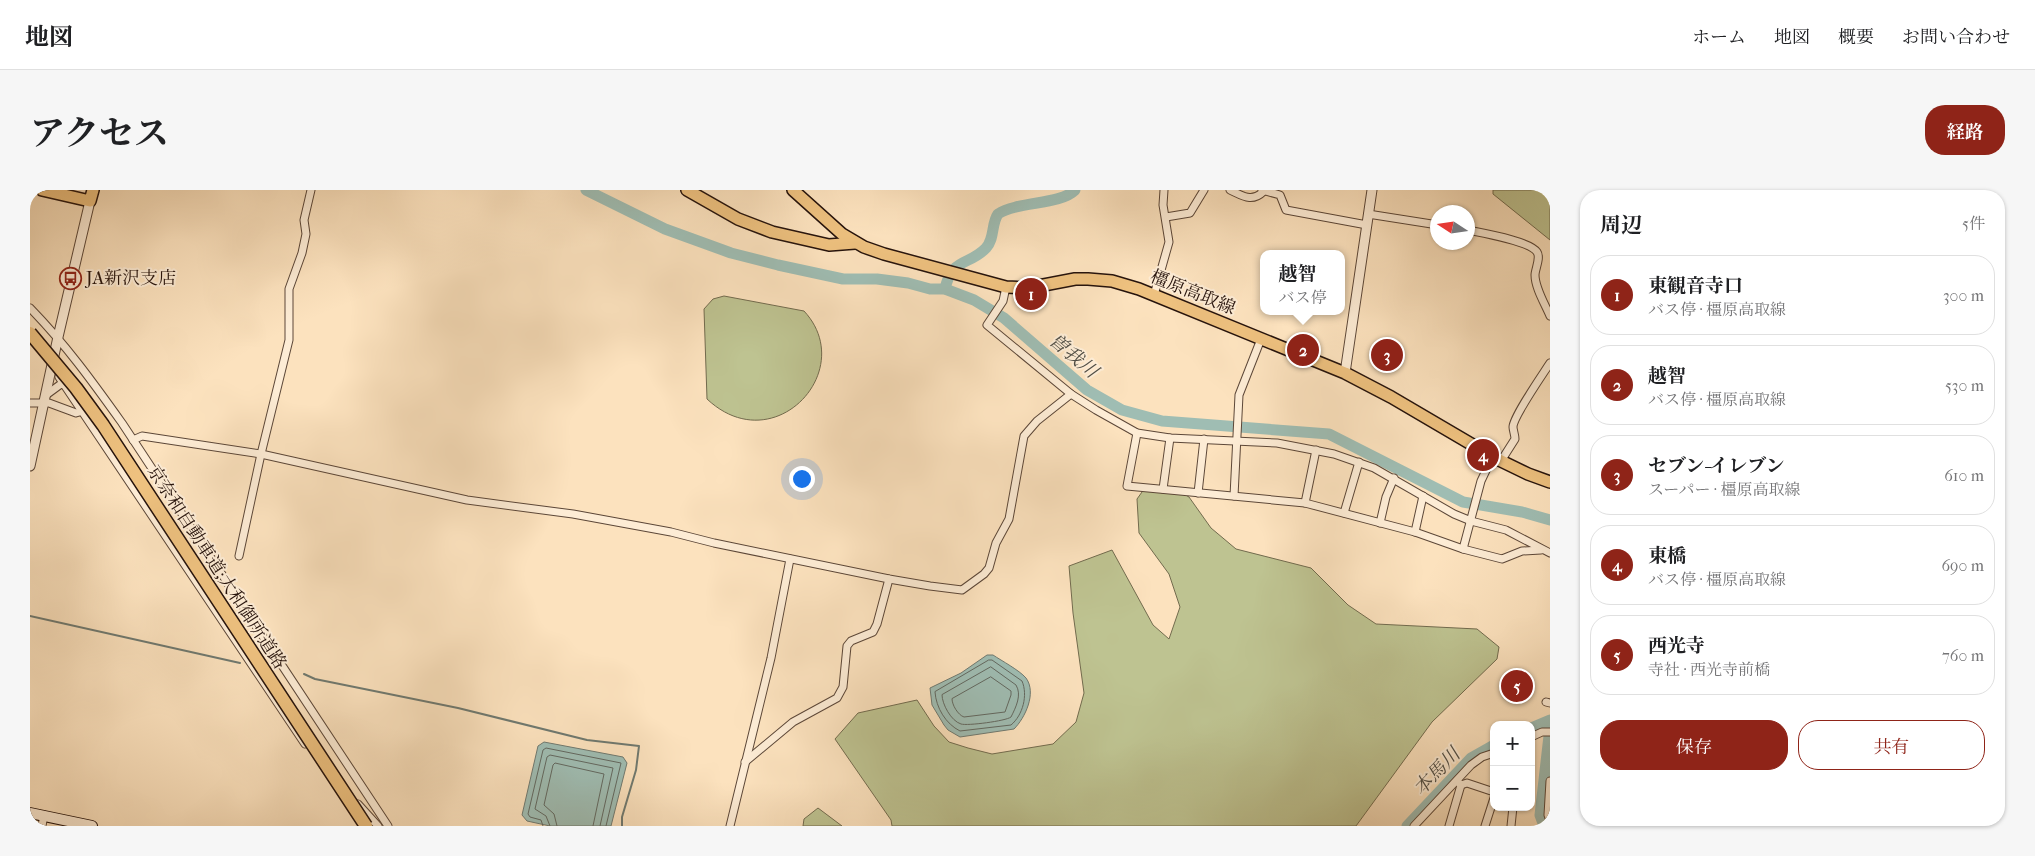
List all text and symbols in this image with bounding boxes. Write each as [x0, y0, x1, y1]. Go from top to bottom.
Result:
text: 地図 [25, 23, 73, 51]
text: ホーム [1692, 27, 1746, 48]
text: 地図 [1774, 27, 1810, 48]
text: 概要 [1838, 27, 1874, 48]
text: お問い合わせ [1902, 27, 2010, 48]
button: 経路 [1925, 105, 2005, 155]
text: アクセス [30, 113, 169, 154]
north arrow [1430, 205, 1475, 250]
text: 周辺 [1600, 213, 1642, 237]
text: 5件 [1962, 214, 1985, 233]
popup [1260, 250, 1345, 315]
text: 越智 [1278, 263, 1317, 285]
bus stop icon: JA新沢支店 [58, 266, 82, 290]
street label: 橿原高取線 [1147, 266, 1238, 319]
place label: JA新沢支店 [84, 268, 176, 289]
pin: 1 [1015, 275, 1047, 313]
text: 東観音寺口 [1648, 275, 1743, 297]
text: 1 [1614, 286, 1620, 305]
text: 300 m [1943, 286, 1984, 305]
text: バス停 [1278, 288, 1327, 307]
text: バス停 · 橿原高取線 [1648, 300, 1786, 319]
water label: 曽我川 [1044, 329, 1104, 384]
pin: 2 [1287, 331, 1319, 369]
pin: 3 [1371, 336, 1403, 374]
text: 越智 [1648, 365, 1686, 387]
text: 2 [1613, 376, 1621, 395]
text: 530 m [1945, 376, 1984, 395]
text: バス停 · 橿原高取線 [1648, 390, 1786, 409]
pin: 4 [1467, 436, 1499, 474]
text: セブン-イレブン [1648, 455, 1784, 477]
street label: 京奈和自動車道;大和御所道路 [143, 462, 290, 673]
your location [789, 466, 815, 492]
text: 3 [1614, 466, 1620, 485]
text: 610 m [1944, 466, 1984, 485]
text: スーパー · 橿原高取線 [1648, 480, 1801, 499]
text: 東橋 [1648, 545, 1686, 567]
text: 4 [1612, 556, 1622, 575]
text: 690 m [1941, 556, 1984, 575]
text: バス停 · 橿原高取線 [1648, 570, 1786, 589]
text: 西光寺 [1648, 635, 1705, 657]
text: 5 [1614, 646, 1620, 665]
text: 760 m [1942, 646, 1984, 665]
text: 寺社 · 西光寺前橋 [1648, 660, 1770, 679]
pin: 5 [1501, 667, 1533, 705]
button: 保存 [1600, 720, 1788, 770]
button: 共有 [1798, 720, 1985, 770]
map controls [1490, 721, 1535, 811]
button: + [1490, 721, 1535, 766]
water label: 本馬川 [1409, 742, 1466, 800]
button: − [1490, 766, 1535, 811]

